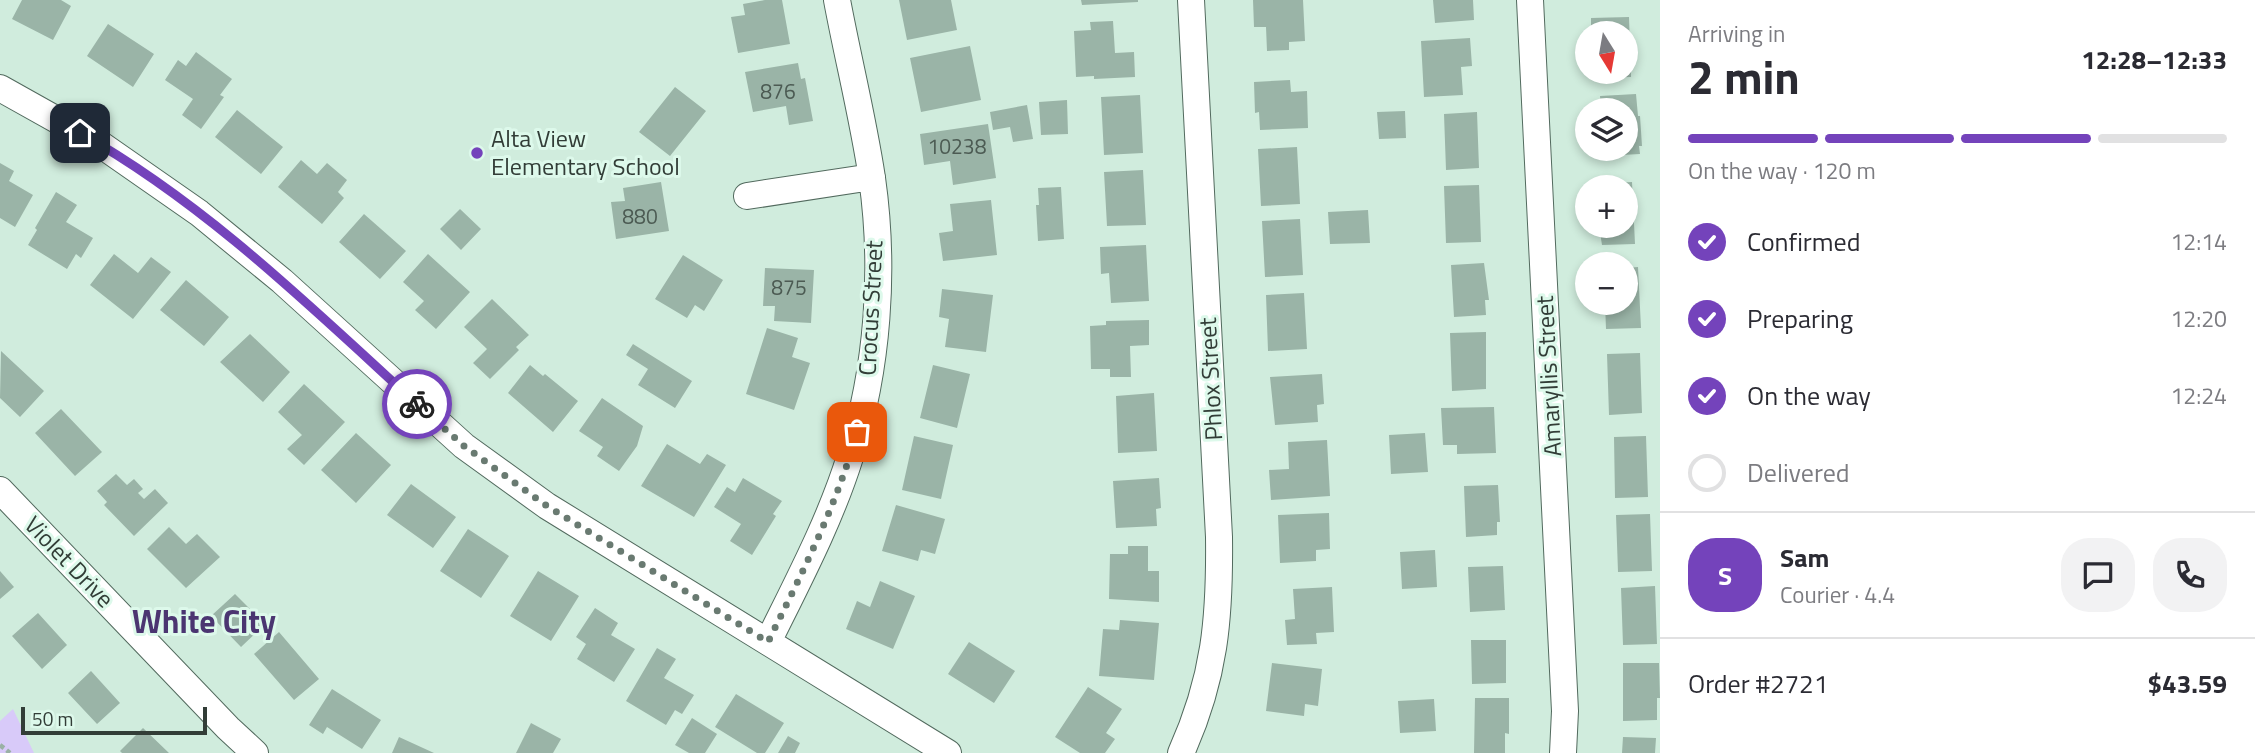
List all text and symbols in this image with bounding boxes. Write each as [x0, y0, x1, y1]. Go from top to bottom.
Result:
text: Arriving in [1688, 16, 1785, 51]
north arrow [1575, 21, 1638, 84]
map controls [1575, 21, 1638, 315]
text: 12:28–12:33 [2081, 40, 2227, 79]
text: 2 min [1688, 42, 1800, 112]
house number: 876 [760, 75, 796, 107]
button: layers [1575, 98, 1638, 161]
pin [50, 103, 110, 163]
icon: home [61, 114, 99, 152]
place label: Alta View Elementary School [491, 120, 680, 184]
house number: 10238 [928, 130, 987, 162]
marker: Alta View Elementary School [469, 145, 485, 161]
text: On the way · 120 m [1688, 153, 1876, 188]
button: + [1575, 175, 1638, 238]
house number: 880 [622, 200, 658, 232]
text: Confirmed [1747, 222, 1861, 261]
icon: check [1688, 223, 1726, 261]
text: 12:14 [2170, 224, 2227, 259]
street label: Crocus Street [848, 239, 892, 376]
button: − [1575, 252, 1638, 315]
house number: 875 [771, 271, 807, 303]
street label: Amaryllis Street [1526, 294, 1570, 457]
text: Preparing [1747, 299, 1853, 338]
icon: check [1688, 300, 1726, 338]
text: 12:20 [2170, 301, 2227, 336]
street label: Phlox Street [1189, 316, 1231, 441]
courier [382, 369, 452, 439]
text: On the way [1747, 376, 1871, 415]
icon: check [1688, 377, 1726, 415]
text: 12:24 [2170, 378, 2227, 413]
icon: bike [398, 385, 436, 423]
pin [827, 402, 887, 462]
icon: bag [838, 413, 876, 451]
text: Delivered [1747, 453, 1850, 492]
street label: Violet Drive [17, 507, 123, 615]
text: Sam [1780, 538, 1829, 577]
button: chat [2061, 538, 2135, 612]
button: phone [2153, 538, 2227, 612]
text: S [1718, 556, 1732, 595]
text: Courier · 4.4 [1780, 577, 1895, 612]
district label: White City [132, 597, 276, 645]
text: Order #2721 [1688, 664, 1828, 703]
text: $43.59 [2148, 664, 2227, 703]
scale bar [21, 704, 206, 736]
text: 50 m [32, 704, 73, 733]

